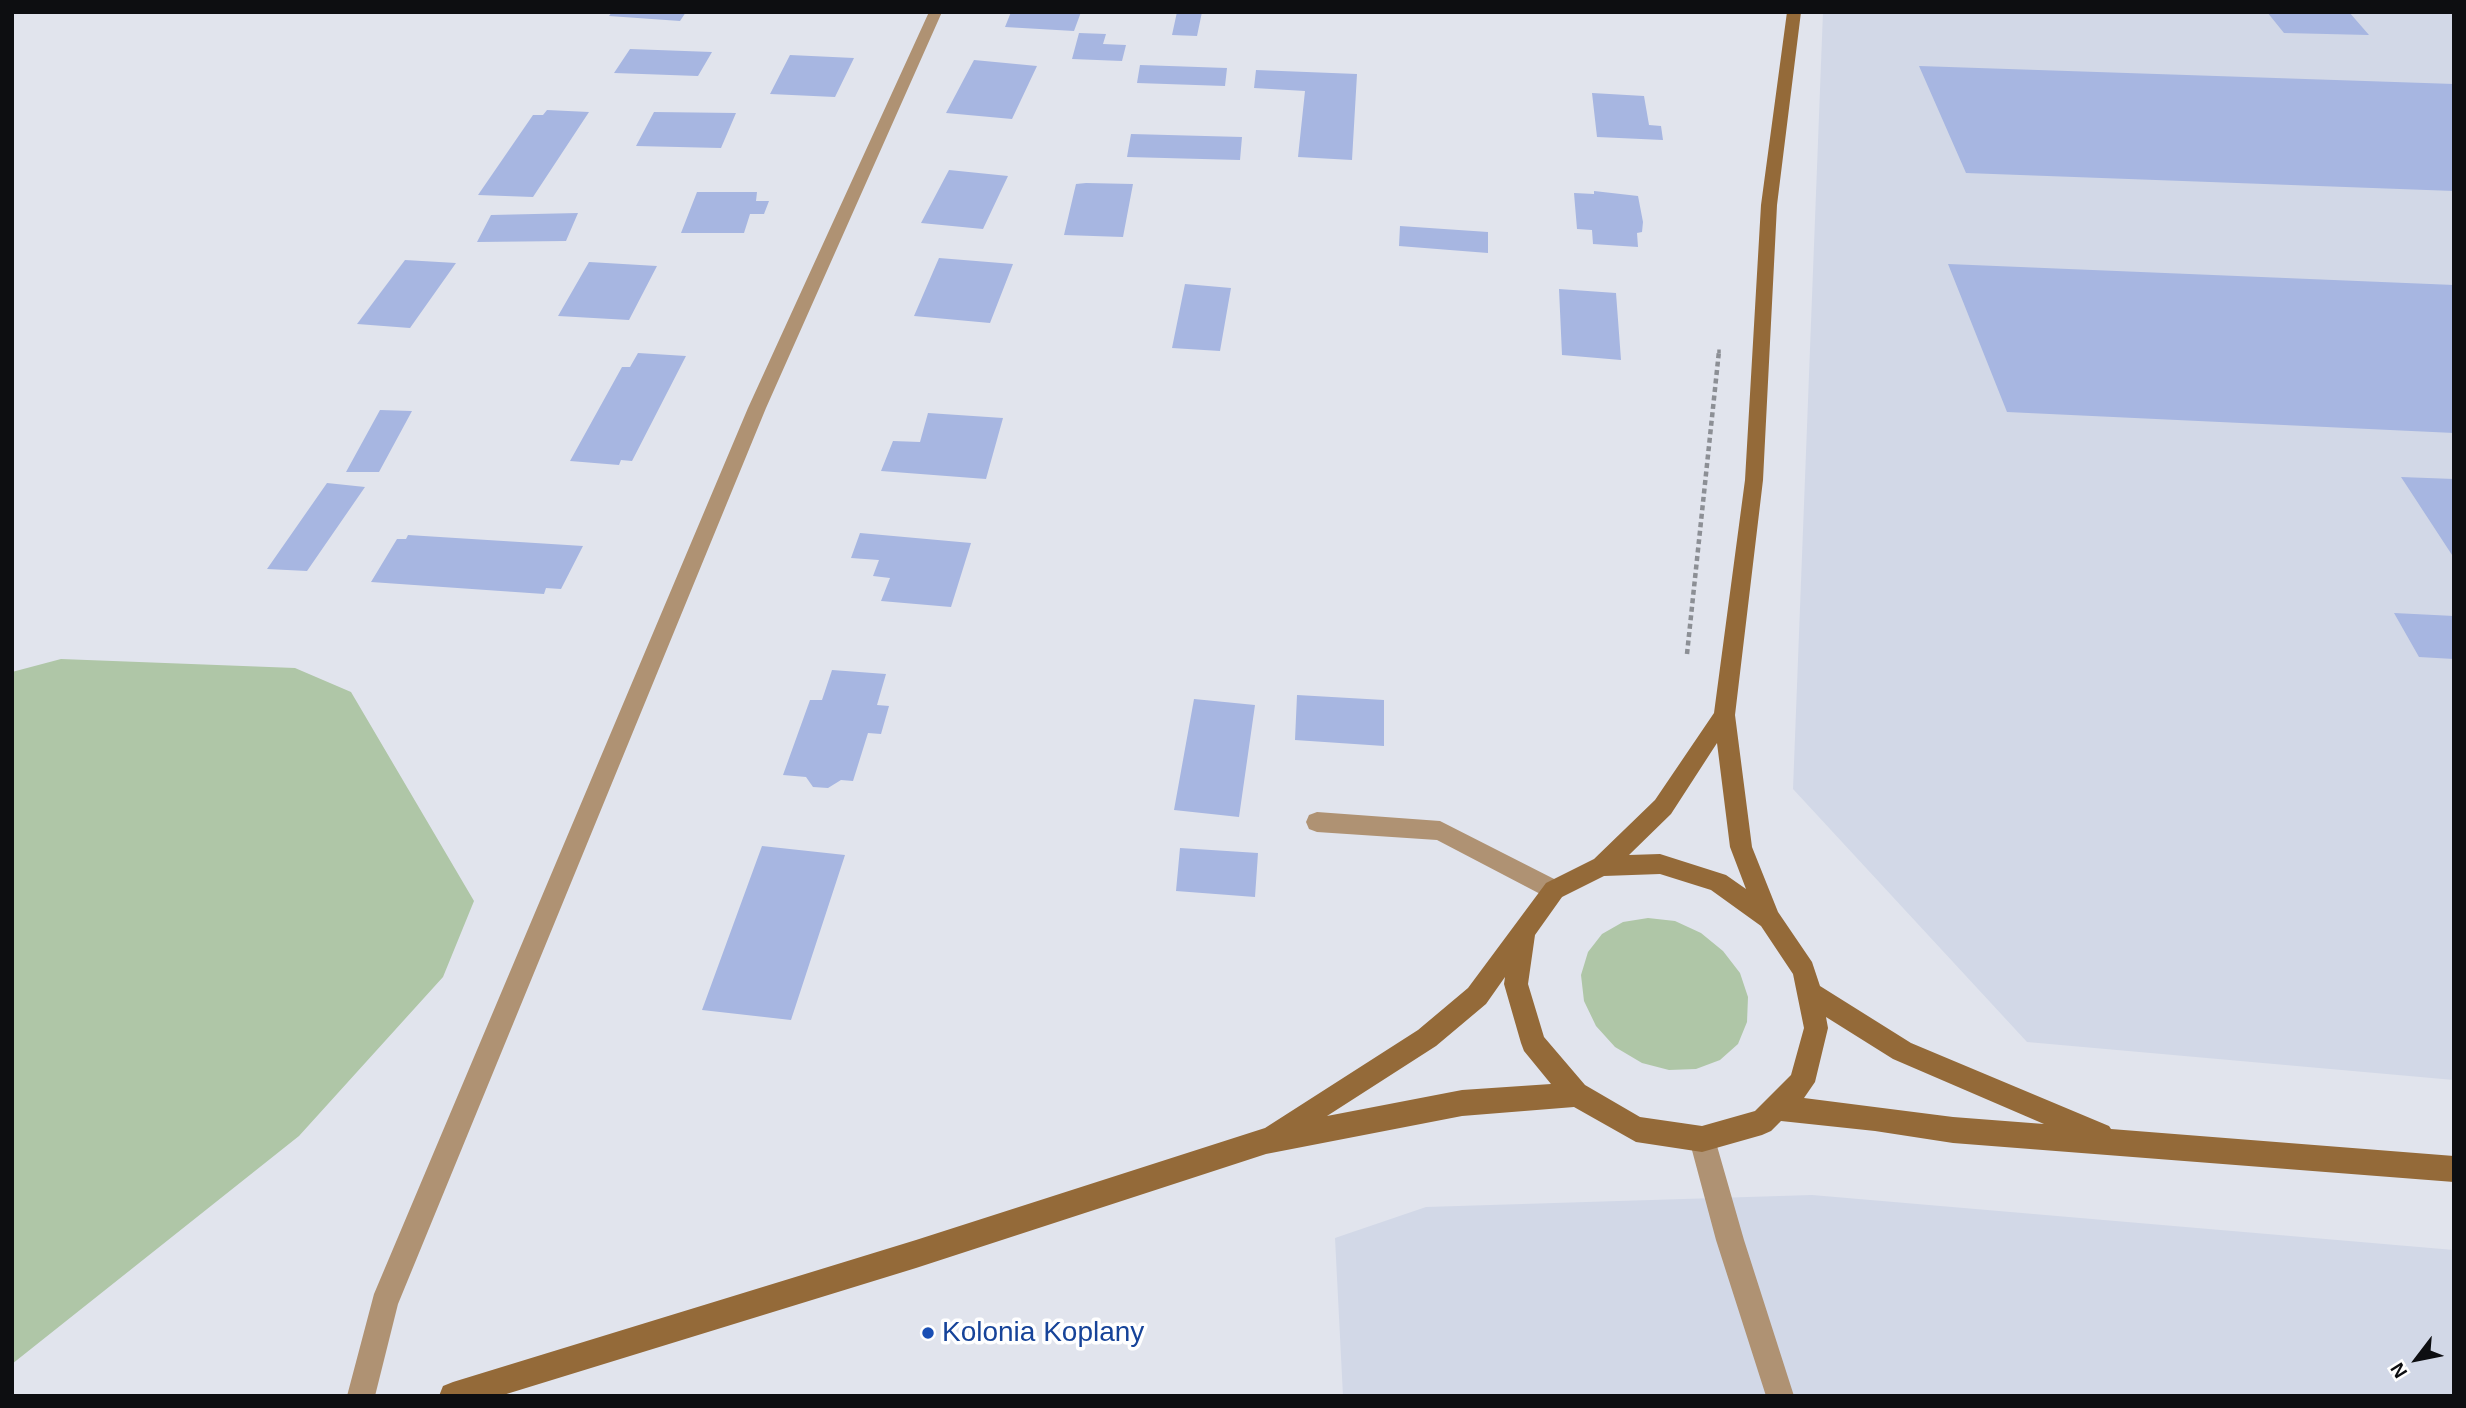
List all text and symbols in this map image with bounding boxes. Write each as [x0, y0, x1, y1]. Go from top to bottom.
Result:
place label: Kolonia Koplany [942, 1316, 1144, 1350]
north arrow [2382, 1324, 2452, 1394]
marker: Kolonia Koplany [920, 1325, 936, 1341]
text: N [2386, 1359, 2411, 1382]

